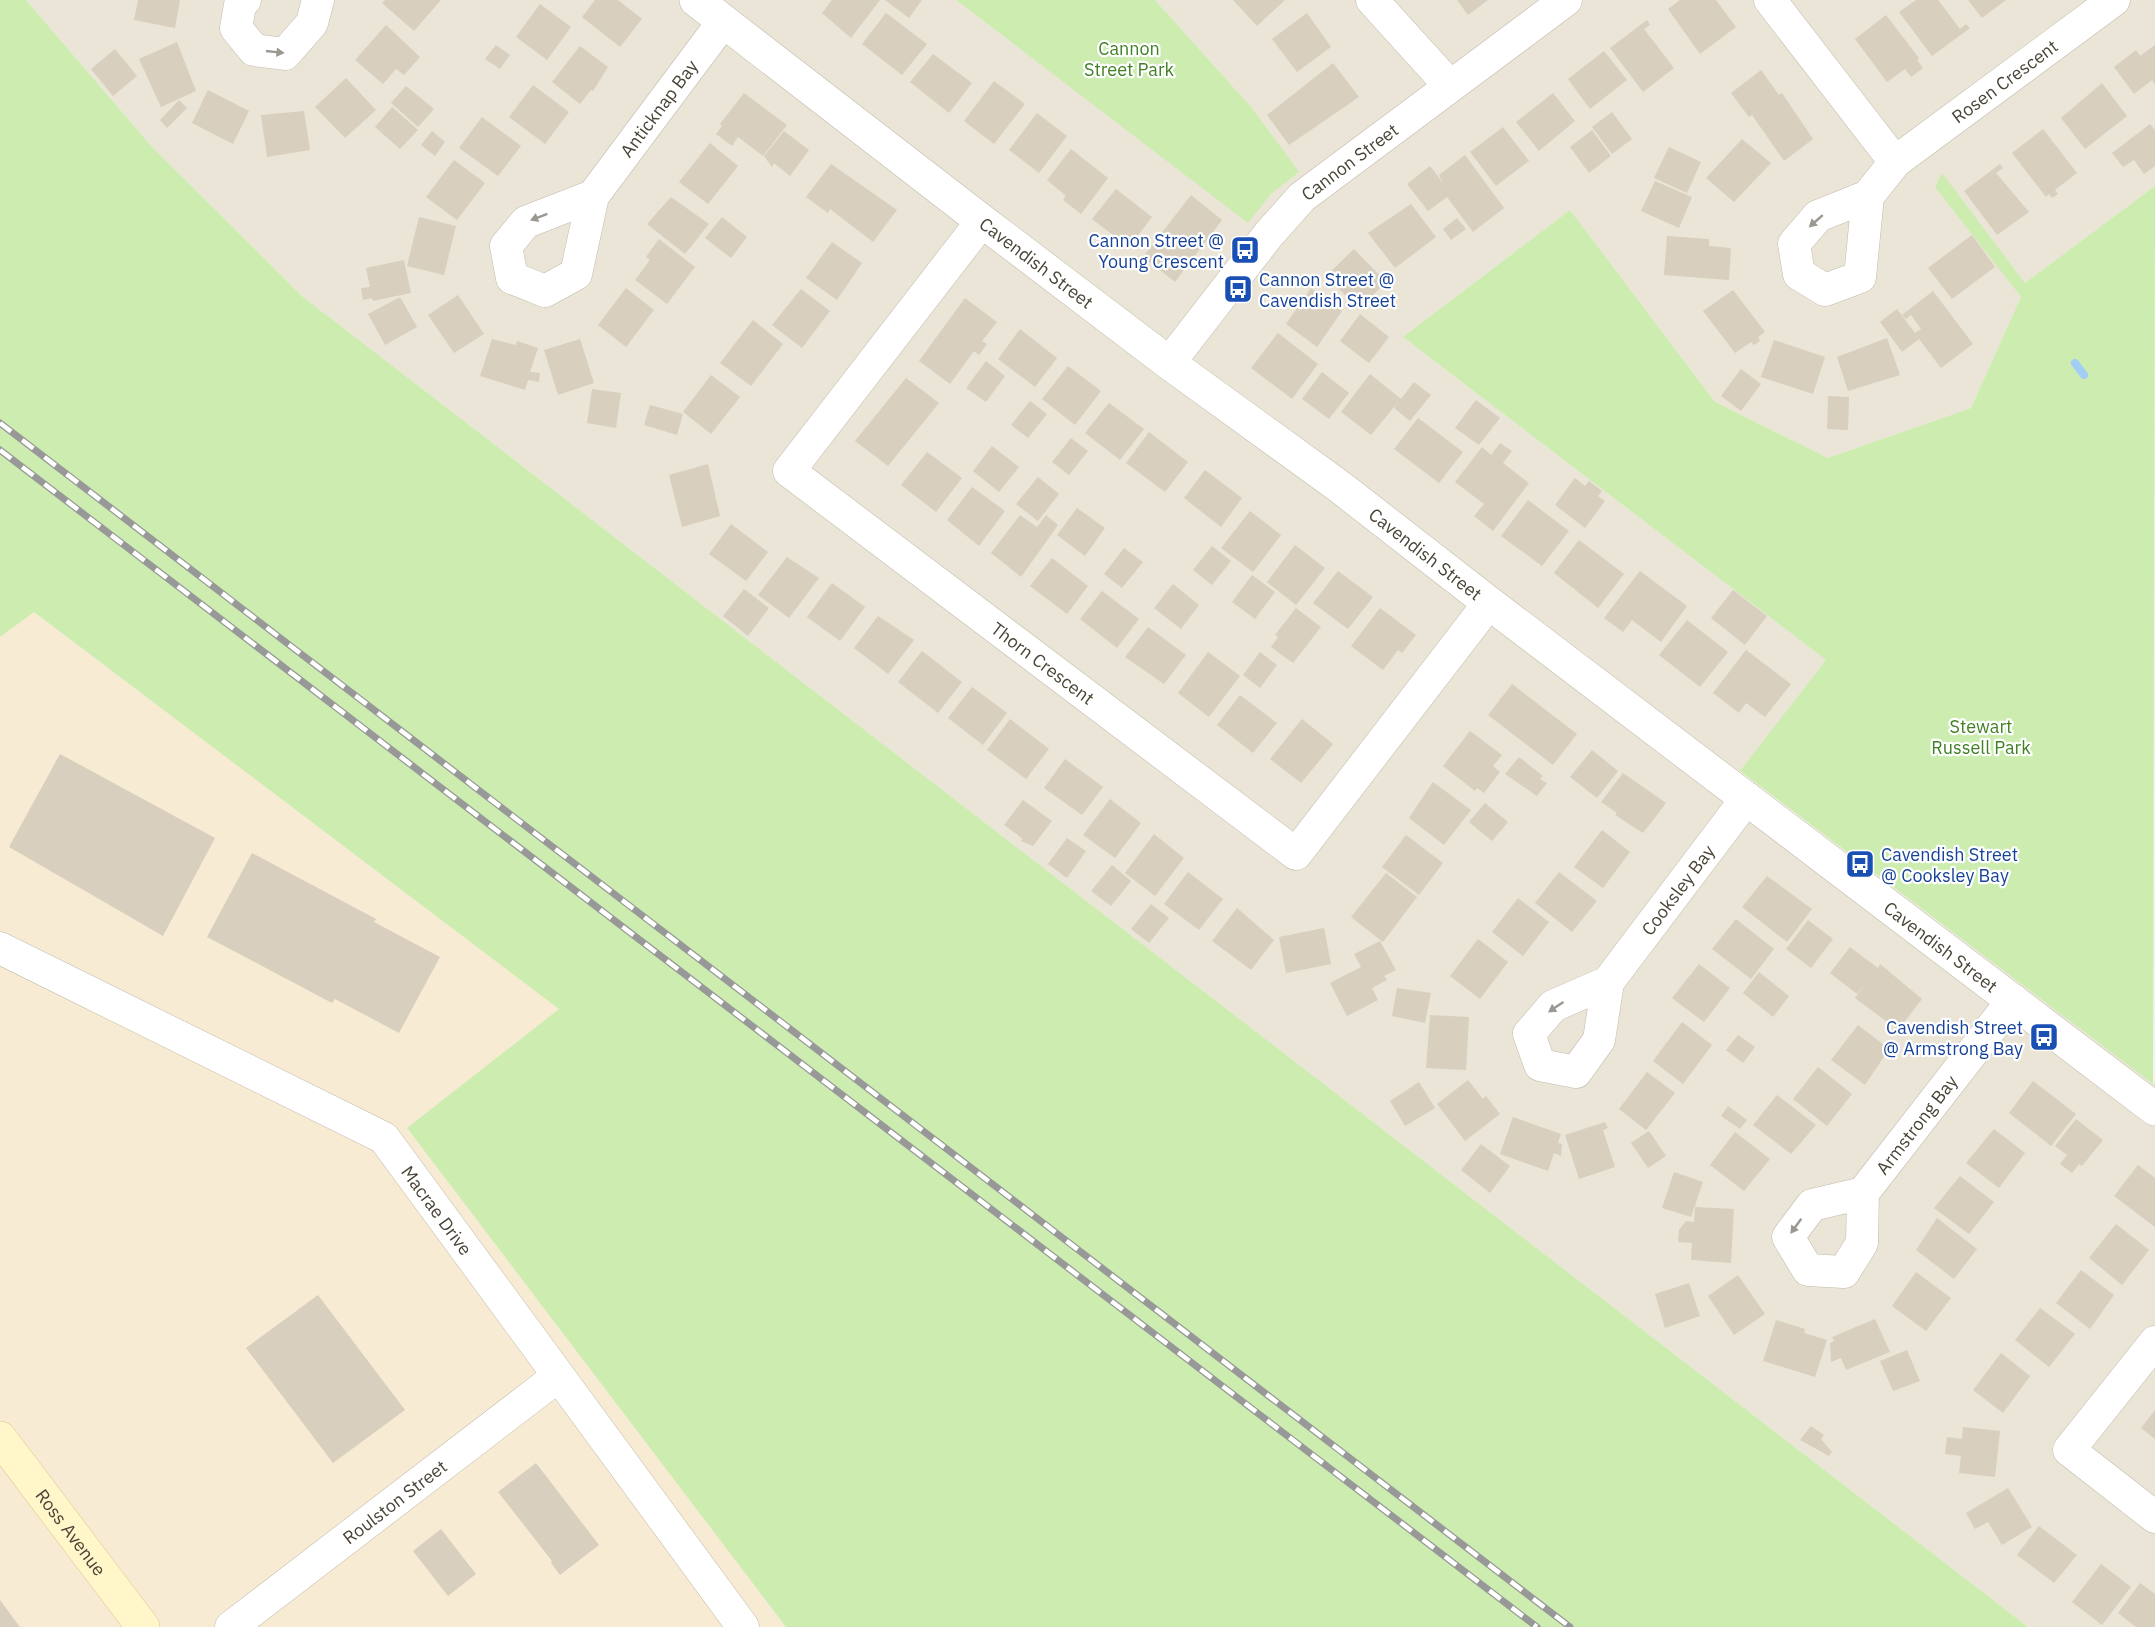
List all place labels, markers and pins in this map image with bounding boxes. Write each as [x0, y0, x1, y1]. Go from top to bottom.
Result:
place label: Cannon Street @ Young Crescent [1089, 229, 1224, 273]
bus stop icon: Cannon Street @ Young Crescent [1229, 234, 1261, 266]
place label: Cannon Street @ Cavendish Street [1259, 268, 1396, 312]
bus stop icon: Cannon Street @ Cavendish Street [1222, 273, 1254, 305]
place label: Cavendish Street @ Cooksley Bay [1881, 843, 2018, 887]
bus stop icon: Cavendish Street @ Cooksley Bay [1844, 848, 1876, 880]
place label: Cavendish Street @ Armstrong Bay [1883, 1016, 2023, 1060]
bus stop icon: Cavendish Street @ Armstrong Bay [2028, 1021, 2060, 1053]

